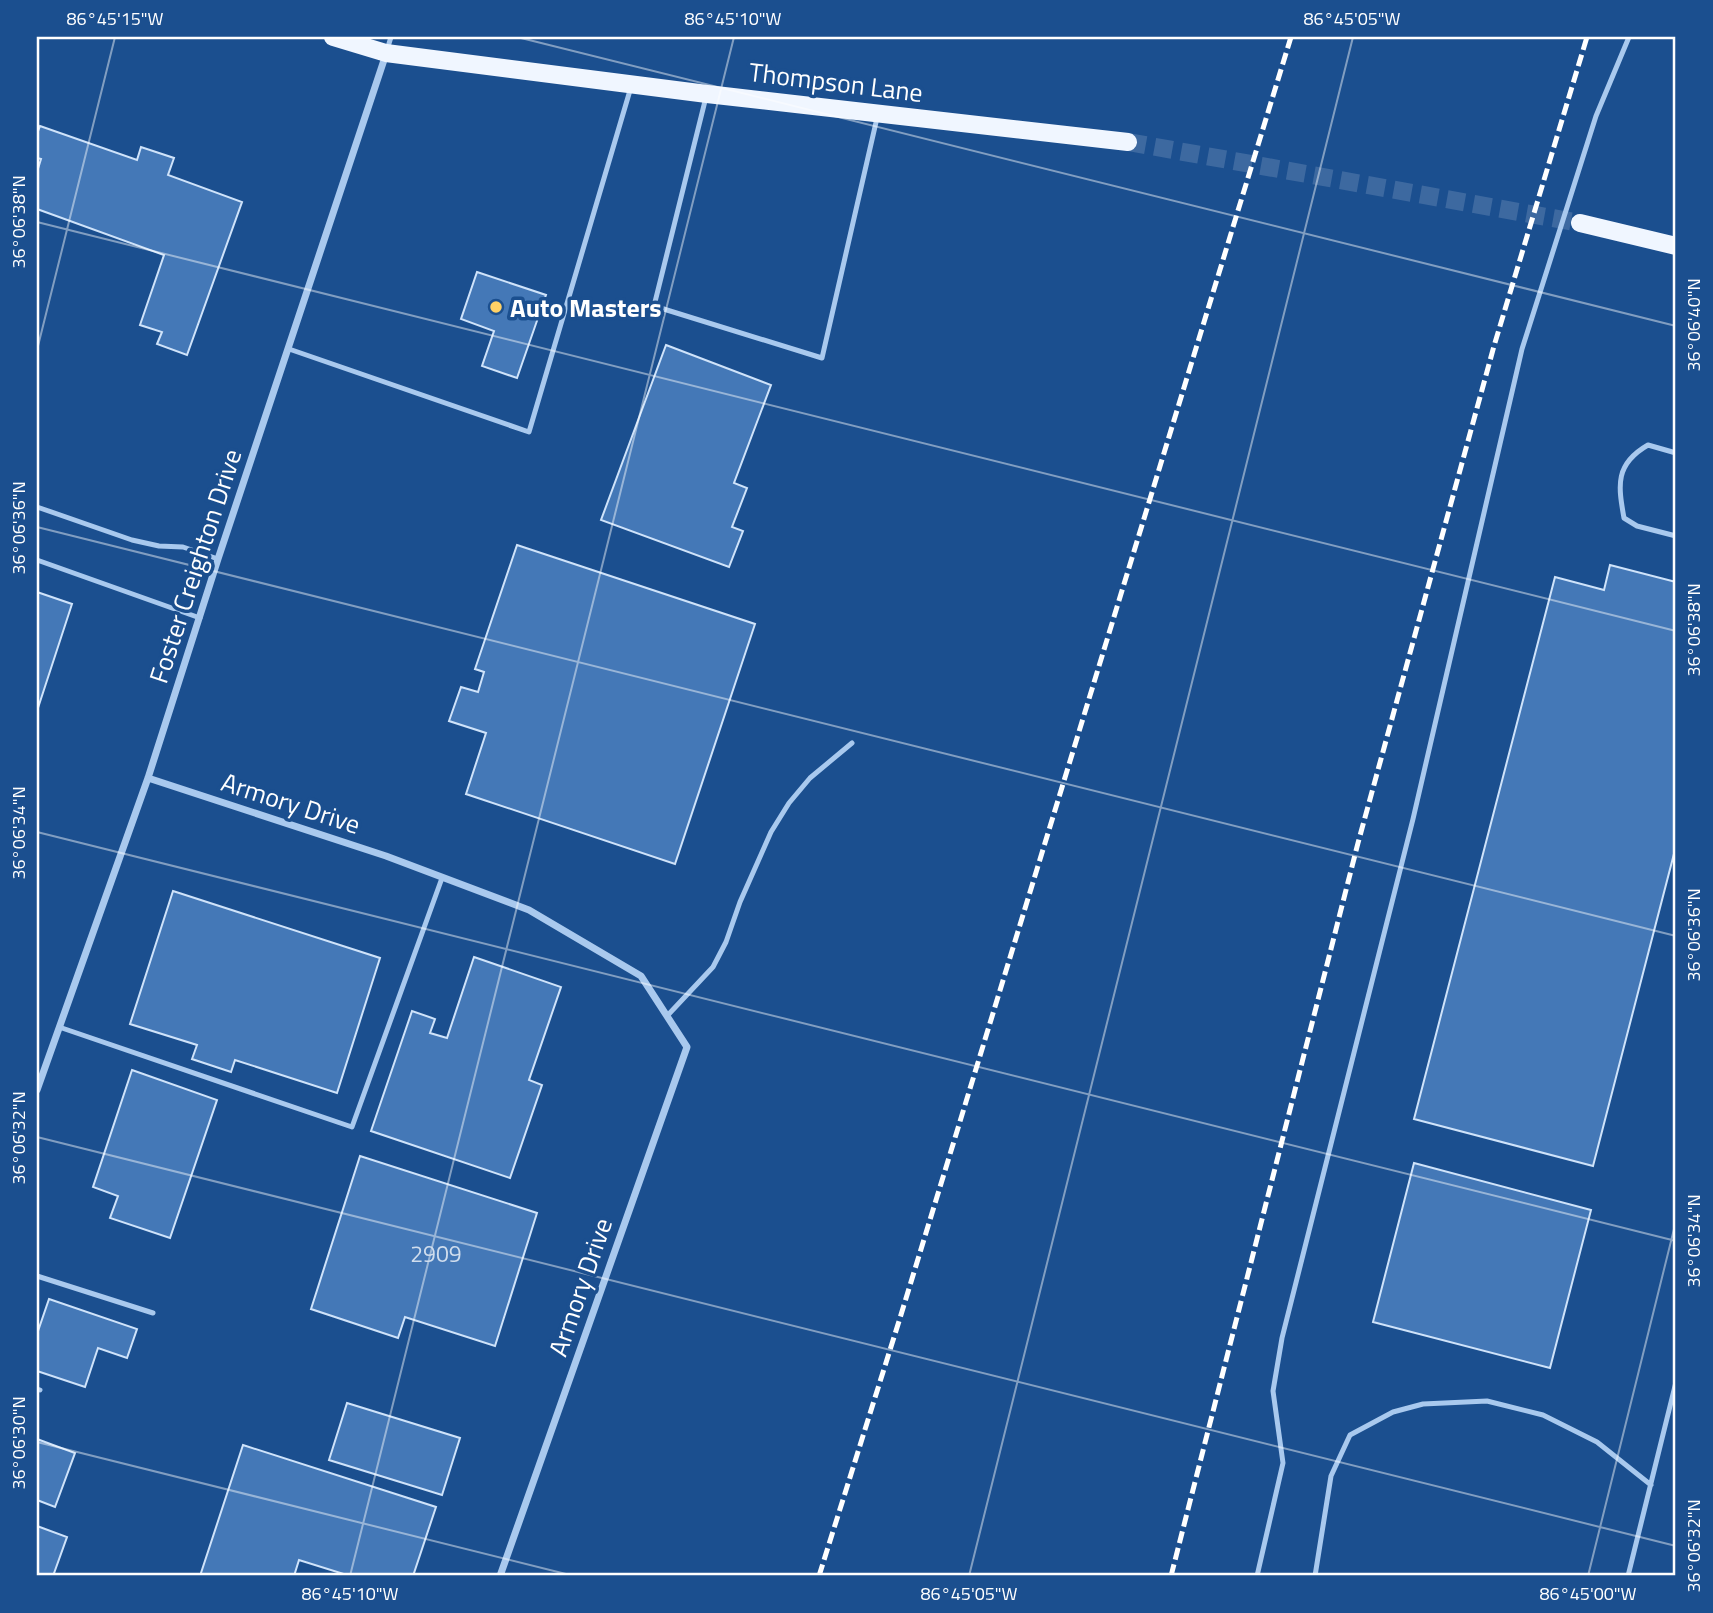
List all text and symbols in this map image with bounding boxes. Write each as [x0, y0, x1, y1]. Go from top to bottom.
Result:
text: 86°45'15"W [67, 5, 164, 32]
text: 86°45'10"W [685, 5, 782, 32]
text: 86°45'05"W [1304, 5, 1401, 32]
street label: Thompson Lane [747, 52, 925, 112]
text: 36°06'38"N [5, 175, 32, 269]
text: 36°06'40"N [1680, 278, 1707, 372]
place label: Auto Masters [510, 288, 662, 327]
marker: Auto Masters [488, 299, 504, 315]
street label: Foster Creighton Drive [139, 444, 251, 688]
text: 36°06'36"N [5, 481, 32, 575]
text: 36°06'38"N [1680, 583, 1707, 677]
street label: Armory Drive [216, 762, 366, 844]
text: 36°06'34"N [5, 786, 32, 880]
text: 36°06'36"N [1680, 888, 1707, 982]
text: 36°06'32"N [5, 1091, 32, 1185]
text: 36°06'34"N [1680, 1194, 1707, 1288]
street label: Armory Drive [538, 1213, 622, 1361]
house number: 2909 [410, 1236, 462, 1271]
text: 36°06'30"N [5, 1396, 32, 1490]
text: 36°06'32"N [1680, 1499, 1707, 1593]
text: 86°45'10"W [302, 1580, 399, 1607]
text: 86°45'05"W [921, 1580, 1018, 1607]
text: 86°45'00"W [1540, 1580, 1637, 1607]

